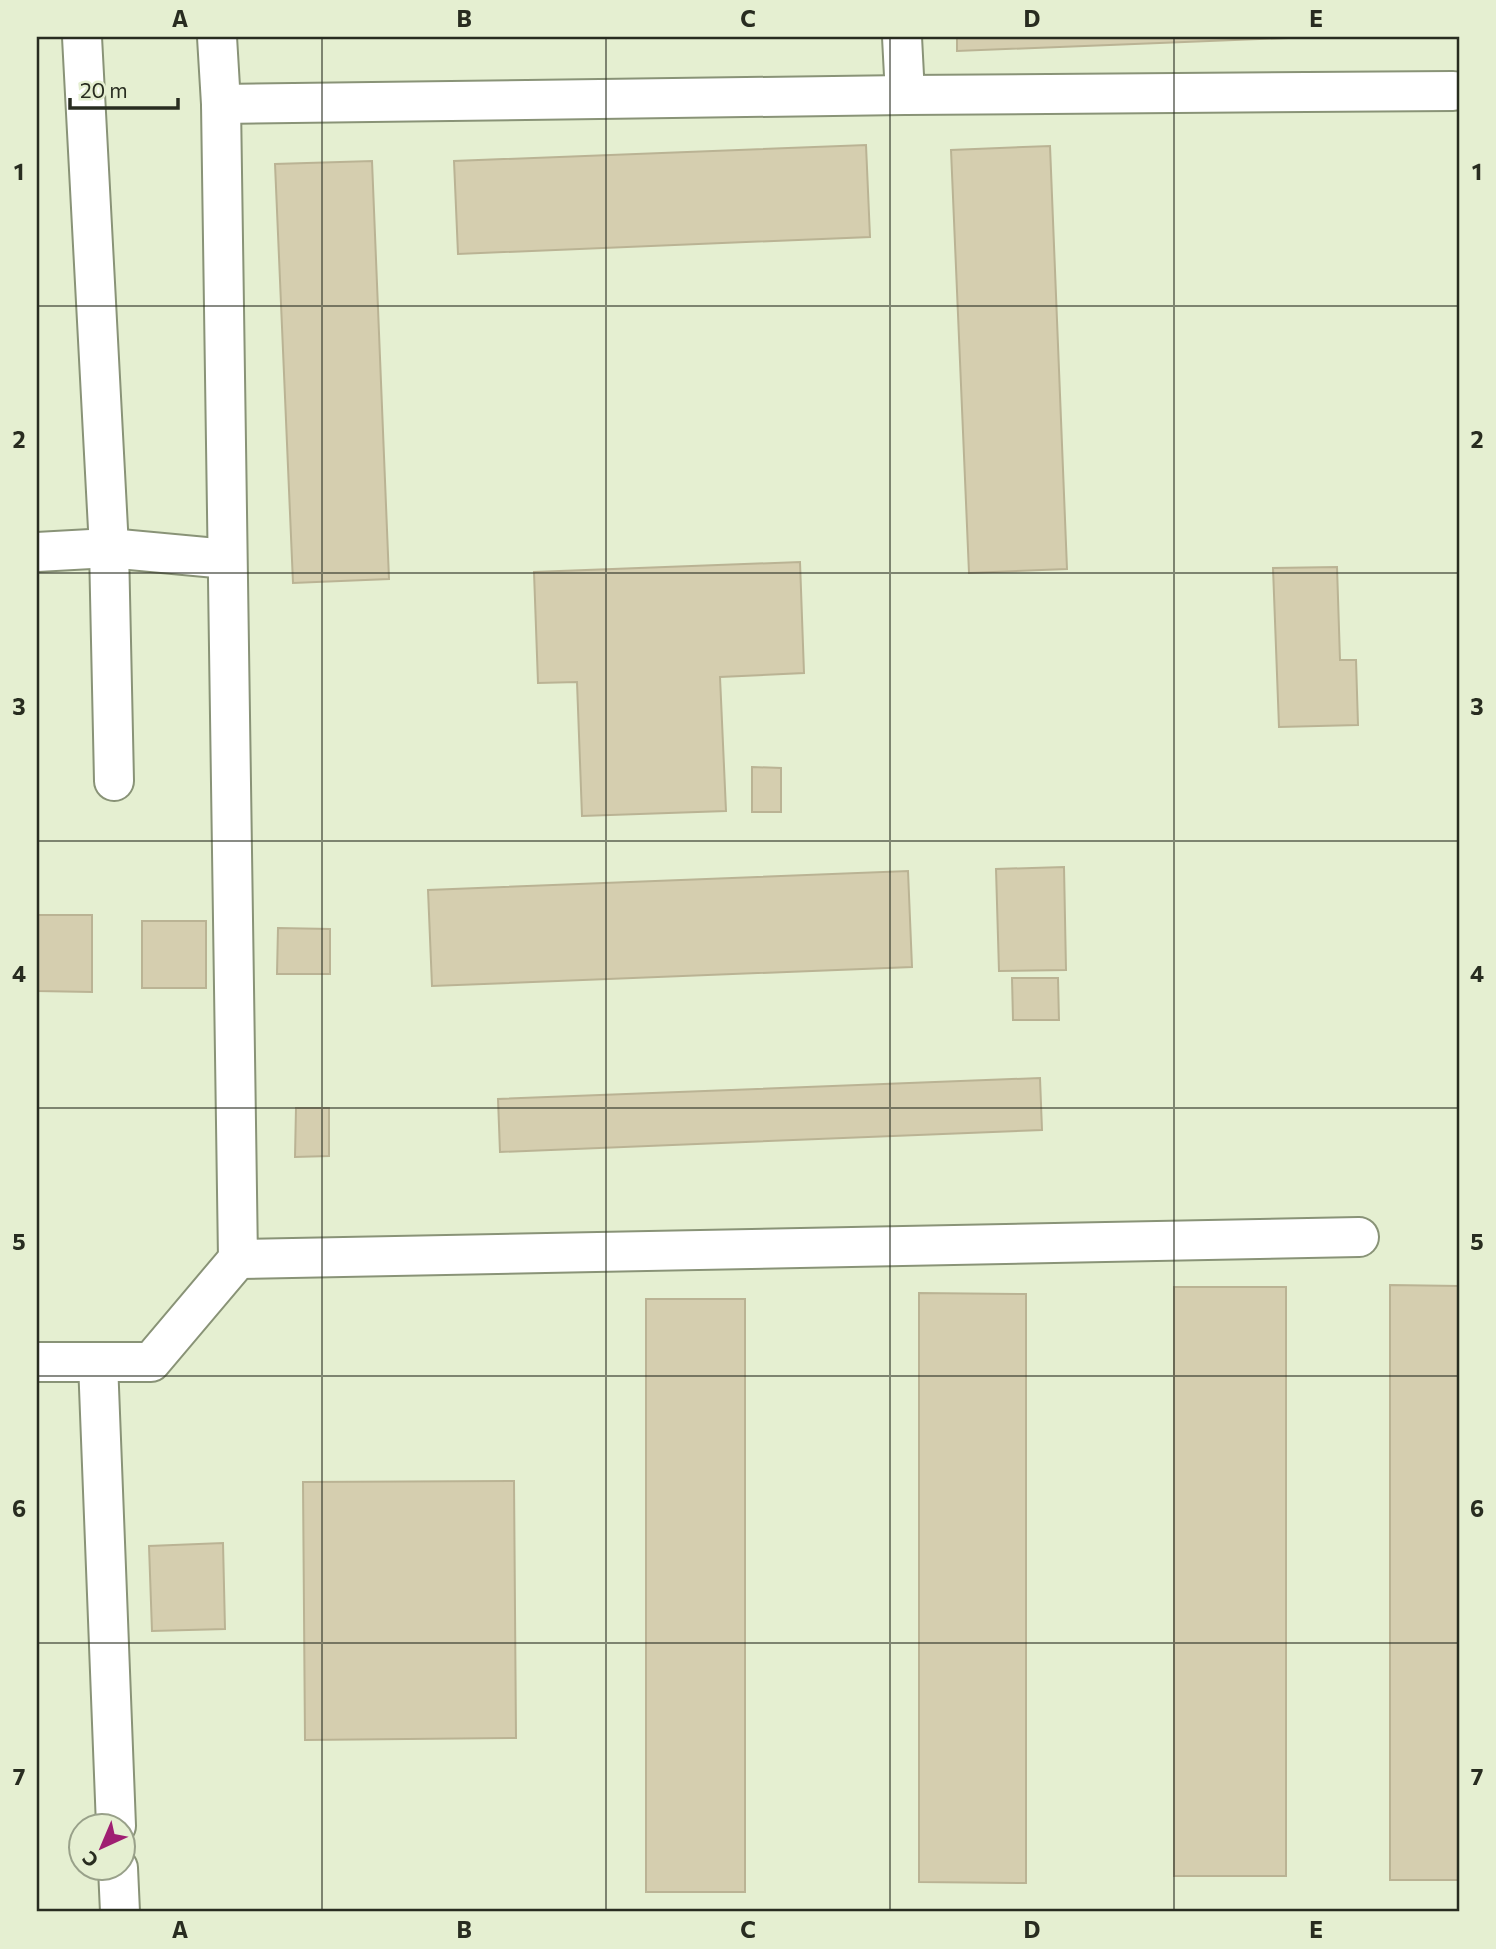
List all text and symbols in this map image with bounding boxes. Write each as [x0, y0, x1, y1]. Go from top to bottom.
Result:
text: A [172, 4, 189, 32]
text: B [456, 4, 472, 32]
text: C [740, 4, 756, 32]
text: D [1024, 4, 1041, 32]
text: E [1309, 4, 1323, 32]
scale bar [70, 66, 178, 110]
text: 20 m [80, 77, 128, 102]
text: 1 [14, 157, 24, 185]
text: 1 [1472, 157, 1482, 185]
text: 2 [12, 425, 26, 453]
text: 2 [1470, 425, 1484, 453]
text: 3 [12, 692, 26, 720]
text: 3 [1470, 692, 1484, 720]
text: 4 [12, 959, 26, 987]
text: 4 [1470, 959, 1484, 987]
text: 5 [12, 1227, 26, 1255]
text: 5 [1470, 1227, 1484, 1255]
text: 6 [12, 1494, 26, 1522]
text: 6 [1470, 1494, 1484, 1522]
text: 7 [13, 1762, 25, 1790]
text: 7 [1471, 1762, 1483, 1790]
north arrow [66, 1812, 136, 1882]
text: С [77, 1847, 103, 1872]
text: A [172, 1915, 189, 1943]
text: B [456, 1915, 472, 1943]
text: C [740, 1915, 756, 1943]
text: D [1024, 1915, 1041, 1943]
text: E [1309, 1915, 1323, 1943]

